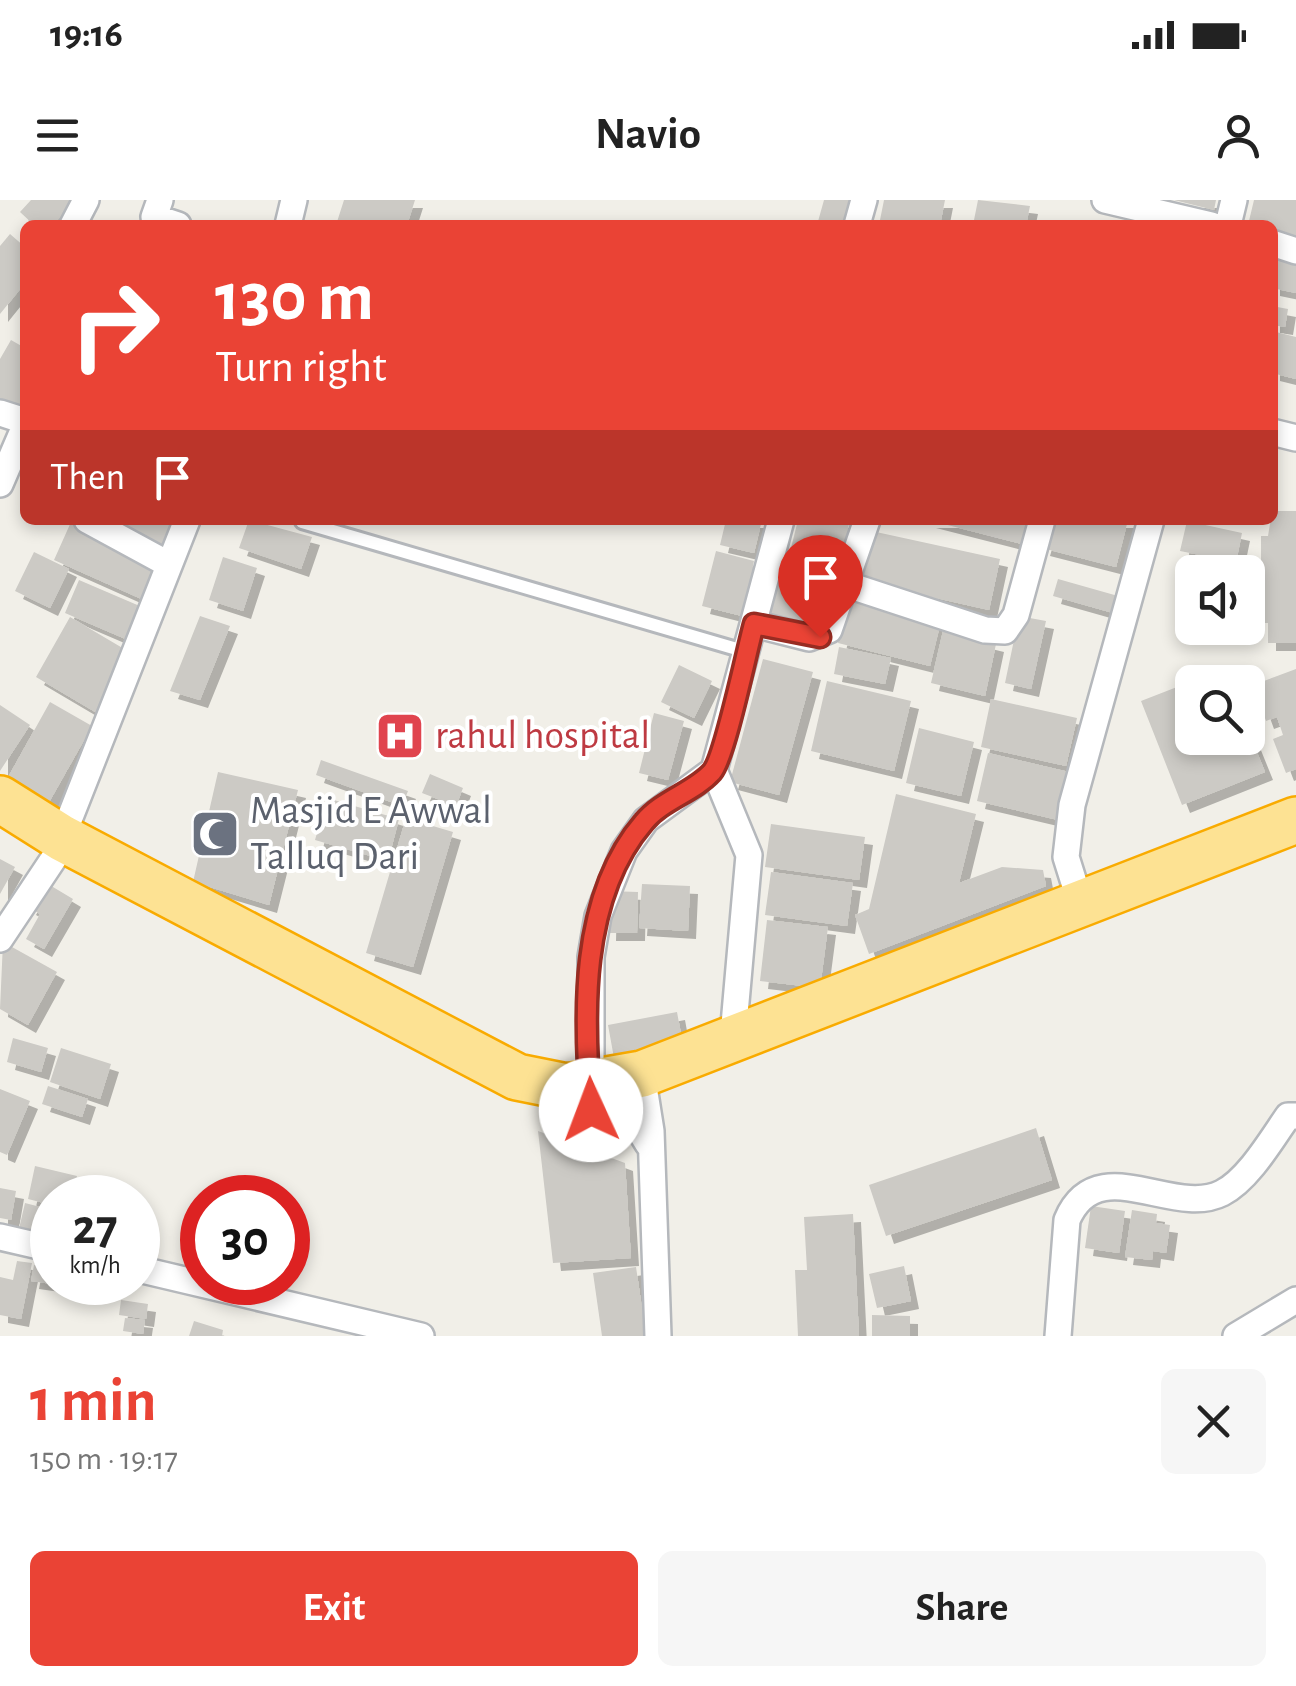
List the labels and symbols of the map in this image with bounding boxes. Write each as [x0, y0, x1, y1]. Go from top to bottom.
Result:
pin [778, 535, 863, 638]
hospital icon: rahul hospital [374, 710, 426, 762]
place label: rahul hospital [435, 716, 650, 756]
place label: Masjid E Awwal Talluq Dari [250, 791, 492, 877]
mosque icon: Masjid E Awwal Talluq Dari [189, 808, 241, 860]
position arrow [539, 1058, 643, 1162]
speed limit sign: 30 [180, 1175, 310, 1305]

